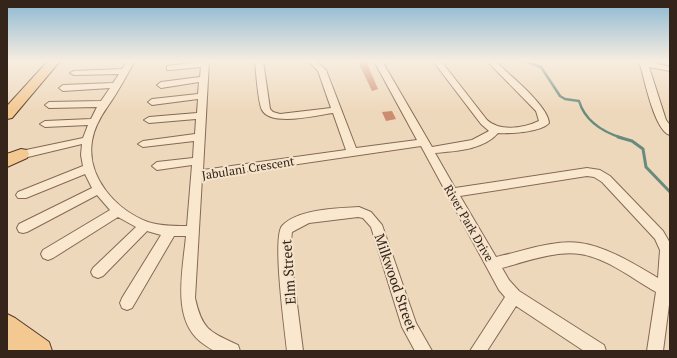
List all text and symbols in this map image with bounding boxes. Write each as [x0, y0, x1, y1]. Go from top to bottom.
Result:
street label: Jabulani Crescent [201, 153, 296, 183]
street label: River Park Drive [441, 182, 497, 264]
street label: Milkwood Street [370, 231, 422, 334]
street label: Elm Street [276, 238, 300, 305]

